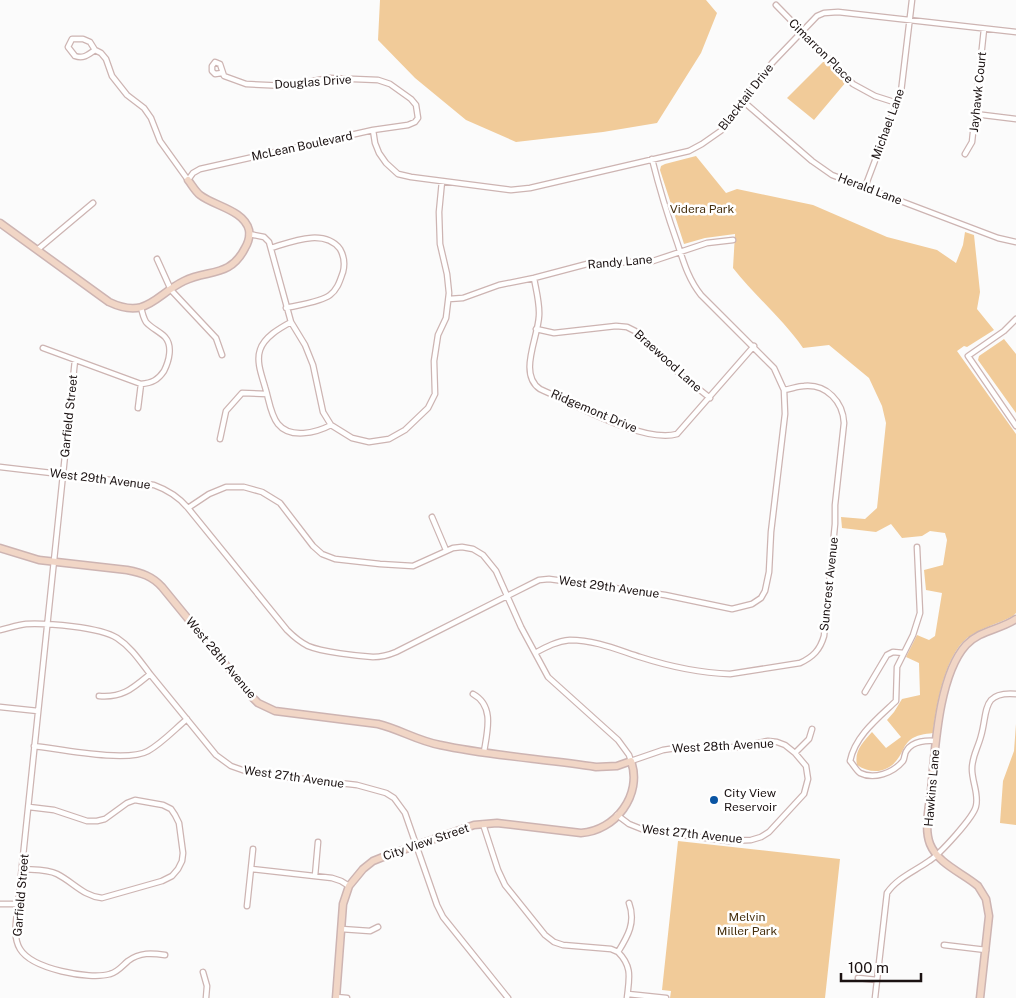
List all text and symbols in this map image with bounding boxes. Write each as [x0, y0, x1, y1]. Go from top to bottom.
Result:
street label: Cimarron Place [786, 16, 856, 86]
street label: Jayhawk Court [967, 51, 989, 133]
street label: Blacktail Drive [716, 61, 777, 133]
street label: Douglas Drive [274, 72, 352, 92]
street label: Michael Lane [869, 87, 907, 161]
street label: McLean Boulevard [250, 128, 354, 164]
street label: Herald Lane [836, 170, 904, 208]
park label: Videra Park [670, 202, 735, 216]
street label: Randy Lane [587, 252, 653, 272]
street label: Braewood Lane [631, 327, 705, 395]
street label: Garfield Street [58, 374, 80, 458]
street label: Ridgemont Drive [549, 387, 639, 436]
street label: West 29th Avenue [49, 466, 151, 492]
street label: Suncrest Avenue [817, 536, 841, 632]
street label: West 29th Avenue [558, 573, 660, 601]
street label: West 28th Avenue [183, 614, 259, 702]
street label: West 28th Avenue [672, 736, 774, 756]
street label: Hawkins Lane [922, 749, 942, 827]
street label: West 27th Avenue [243, 763, 345, 791]
place label: City View Reservoir [724, 786, 777, 814]
marker: City View Reservoir [708, 794, 720, 806]
street label: City View Street [381, 821, 471, 863]
street label: West 27th Avenue [641, 822, 743, 846]
street label: Garfield Street [10, 853, 32, 937]
park label: Melvin Miller Park [717, 910, 777, 938]
scale bar [841, 950, 921, 982]
text: 100 m [848, 959, 889, 976]

